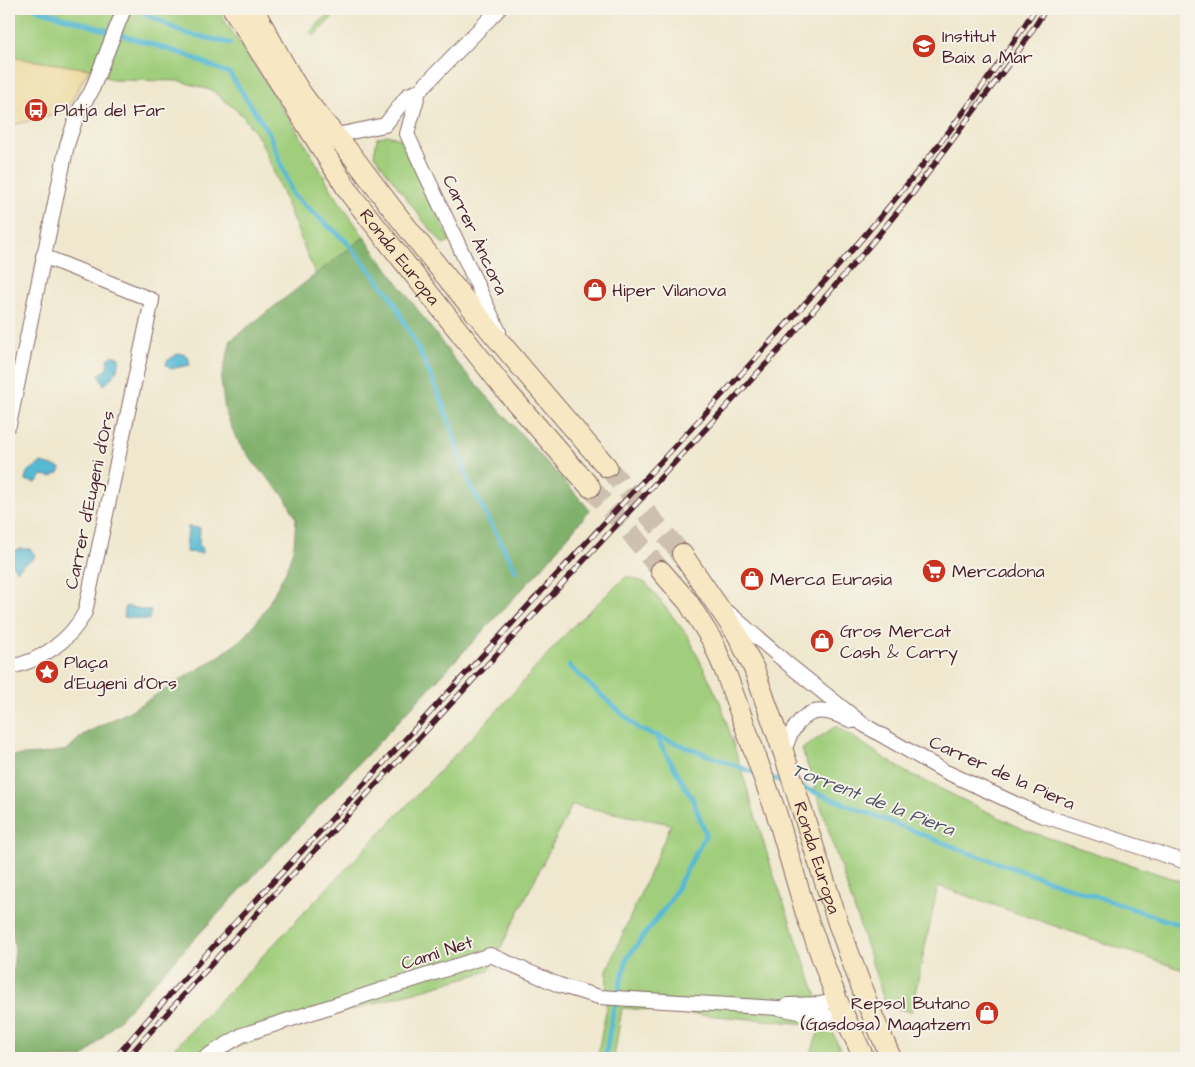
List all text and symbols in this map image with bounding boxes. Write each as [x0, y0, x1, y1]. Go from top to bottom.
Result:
place label: Institut Baix a Mar [942, 24, 1033, 70]
school or university icon: Institut Baix a Mar [911, 33, 937, 59]
bus stop icon: Platja del Far [23, 97, 49, 123]
place label: Platja del Far [54, 98, 165, 123]
street label: Carrer Àncora [436, 171, 514, 299]
street label: Ronda Europa [354, 203, 446, 310]
shop icon: Hiper Vilanova [582, 277, 608, 303]
place label: Hiper Vilanova [612, 278, 726, 303]
street label: Carrer d'Eugeni d'Ors [59, 409, 122, 592]
supermarket icon: Mercadona [921, 558, 947, 584]
place label: Mercadona [952, 559, 1045, 584]
shop icon: Merca Eurasia [739, 566, 765, 592]
place label: Merca Eurasia [770, 567, 892, 592]
place label: Gros Mercat Cash & Carry [840, 619, 958, 666]
shop icon: Gros Mercat Cash & Carry [809, 628, 835, 654]
place label: Plaça d'Eugeni d'Ors [64, 650, 177, 697]
place icon: Plaça d'Eugeni d'Ors [34, 659, 60, 685]
street label: Carrer de la Piera [925, 730, 1079, 816]
water label: Torrent de la Piera [788, 757, 959, 844]
street label: Ronda Europa [787, 798, 847, 917]
street label: Camí Net [398, 929, 477, 976]
place label: Repsol Butano (Gasdosa) Magatzem [800, 991, 970, 1038]
shop icon: Repsol Butano (Gasdosa) Magatzem [974, 1000, 1000, 1026]

